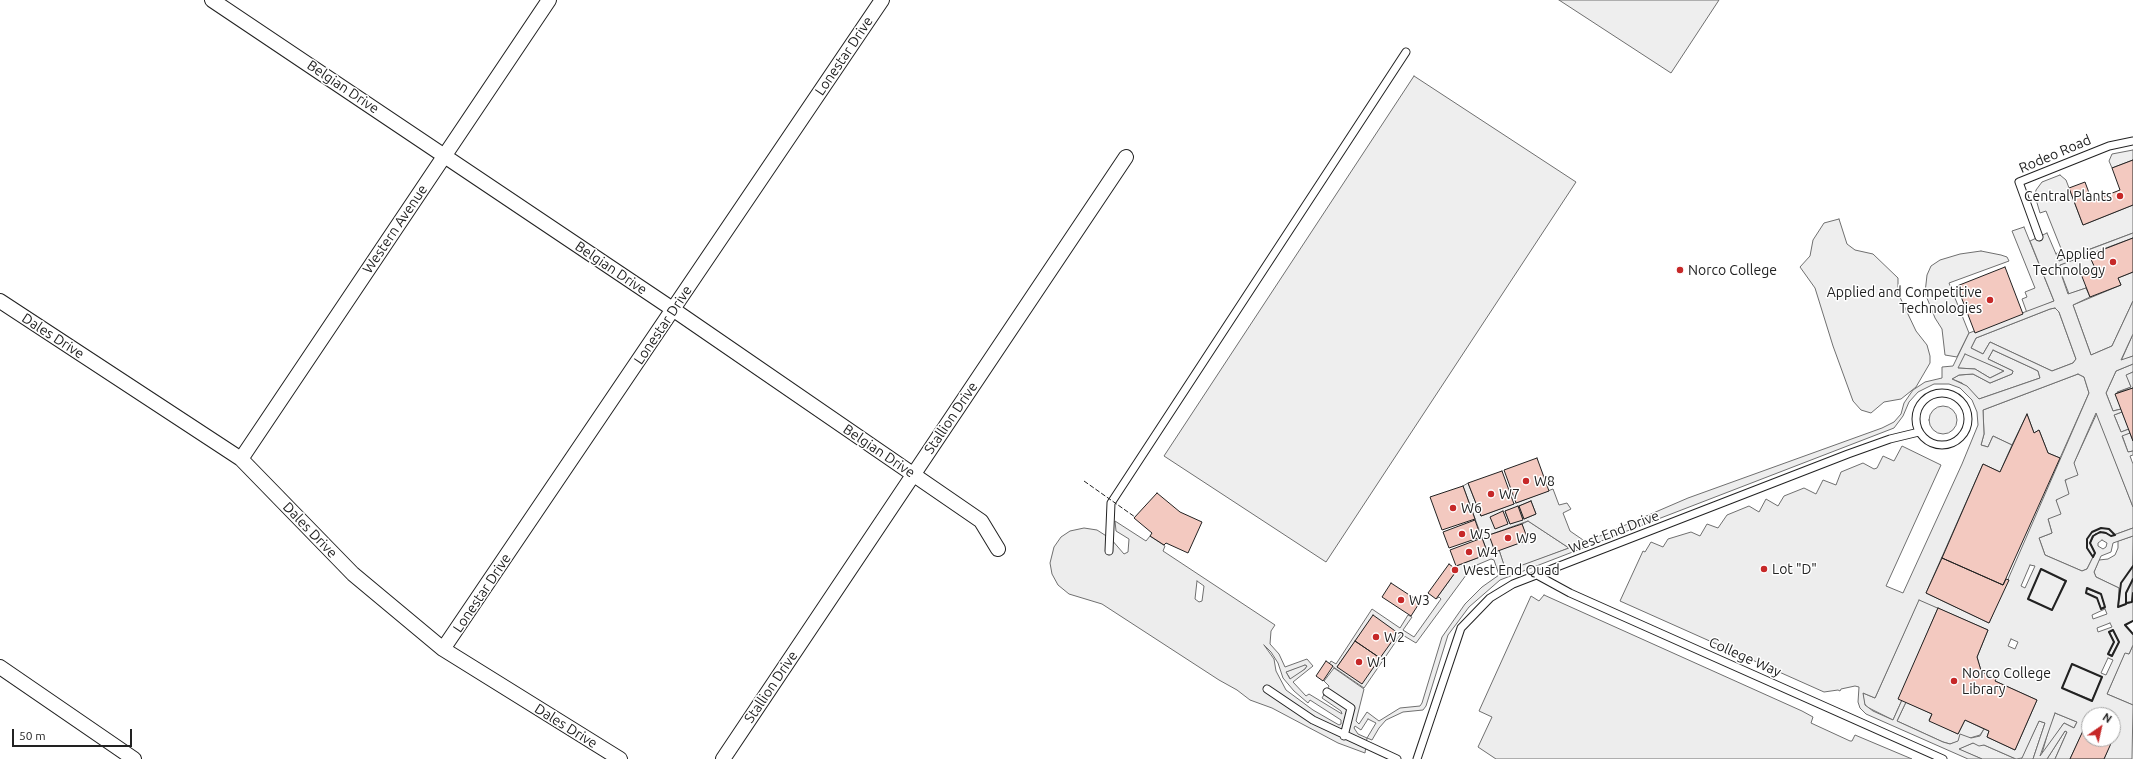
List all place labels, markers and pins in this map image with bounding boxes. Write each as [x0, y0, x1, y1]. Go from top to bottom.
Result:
place label: Central Plants [2024, 188, 2112, 204]
marker: Central Plants [2115, 191, 2125, 201]
place label: Applied Technology [2033, 246, 2105, 278]
marker: Applied Technology [2108, 257, 2118, 267]
place label: Norco College [1688, 262, 1777, 278]
marker: Norco College [1675, 265, 1685, 275]
place label: Applied and Competitive Technologies [1827, 284, 1982, 316]
marker: Applied and Competitive Technologies [1985, 295, 1995, 305]
place label: W8 [1534, 473, 1555, 489]
marker: W8 [1521, 476, 1531, 486]
place label: W7 [1499, 486, 1520, 502]
marker: W7 [1486, 489, 1496, 499]
place label: W6 [1461, 500, 1482, 516]
marker: W6 [1448, 503, 1458, 513]
place label: W5 [1470, 526, 1491, 542]
marker: W5 [1457, 529, 1467, 539]
place label: W9 [1516, 530, 1537, 546]
marker: W9 [1503, 533, 1513, 543]
place label: W4 [1477, 544, 1498, 560]
marker: W4 [1464, 547, 1474, 557]
place label: Lot "D" [1772, 561, 1817, 577]
place label: West End Quad [1463, 562, 1560, 578]
marker: Lot "D" [1759, 564, 1769, 574]
marker: West End Quad [1450, 565, 1460, 575]
place label: W3 [1409, 592, 1430, 608]
marker: W3 [1396, 595, 1406, 605]
place label: W2 [1384, 629, 1405, 645]
marker: W2 [1371, 632, 1381, 642]
place label: W1 [1367, 654, 1388, 670]
marker: W1 [1354, 657, 1364, 667]
place label: Norco College Library [1962, 665, 2051, 698]
marker: Norco College Library [1949, 676, 1959, 686]

